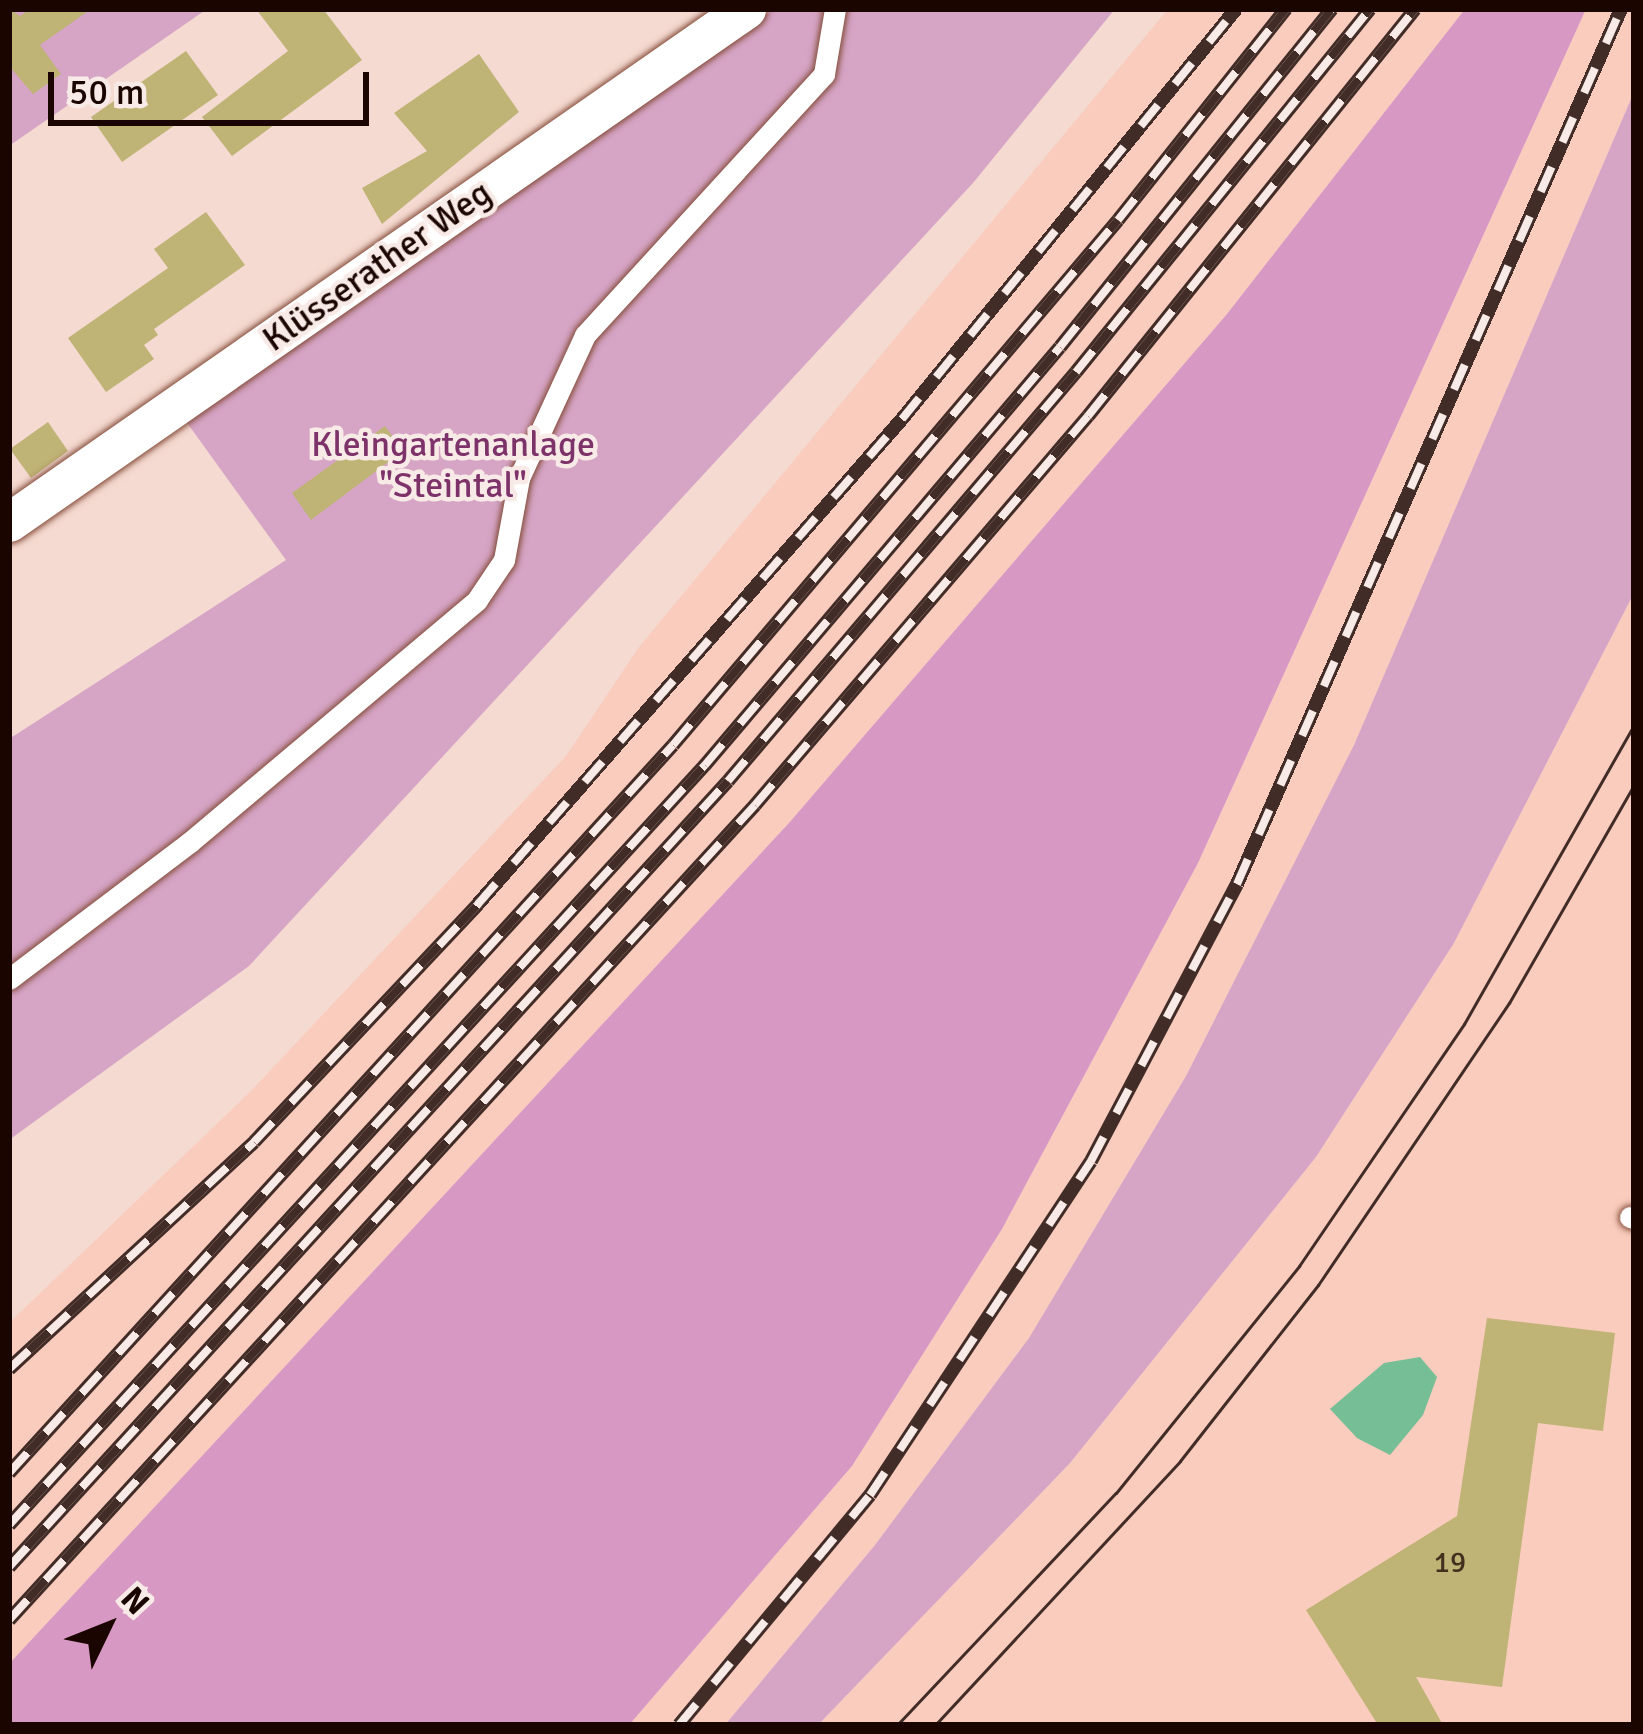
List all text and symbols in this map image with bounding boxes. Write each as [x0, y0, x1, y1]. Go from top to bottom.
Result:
scale bar [54, 48, 375, 122]
text: 50 m [69, 70, 145, 115]
street label: Klüsserather Weg [254, 171, 500, 361]
park label: Kleingartenanlage "Steintal" [311, 422, 595, 507]
house number: 19 [1434, 1545, 1466, 1581]
north arrow [48, 1566, 168, 1686]
text: N [112, 1579, 158, 1623]

